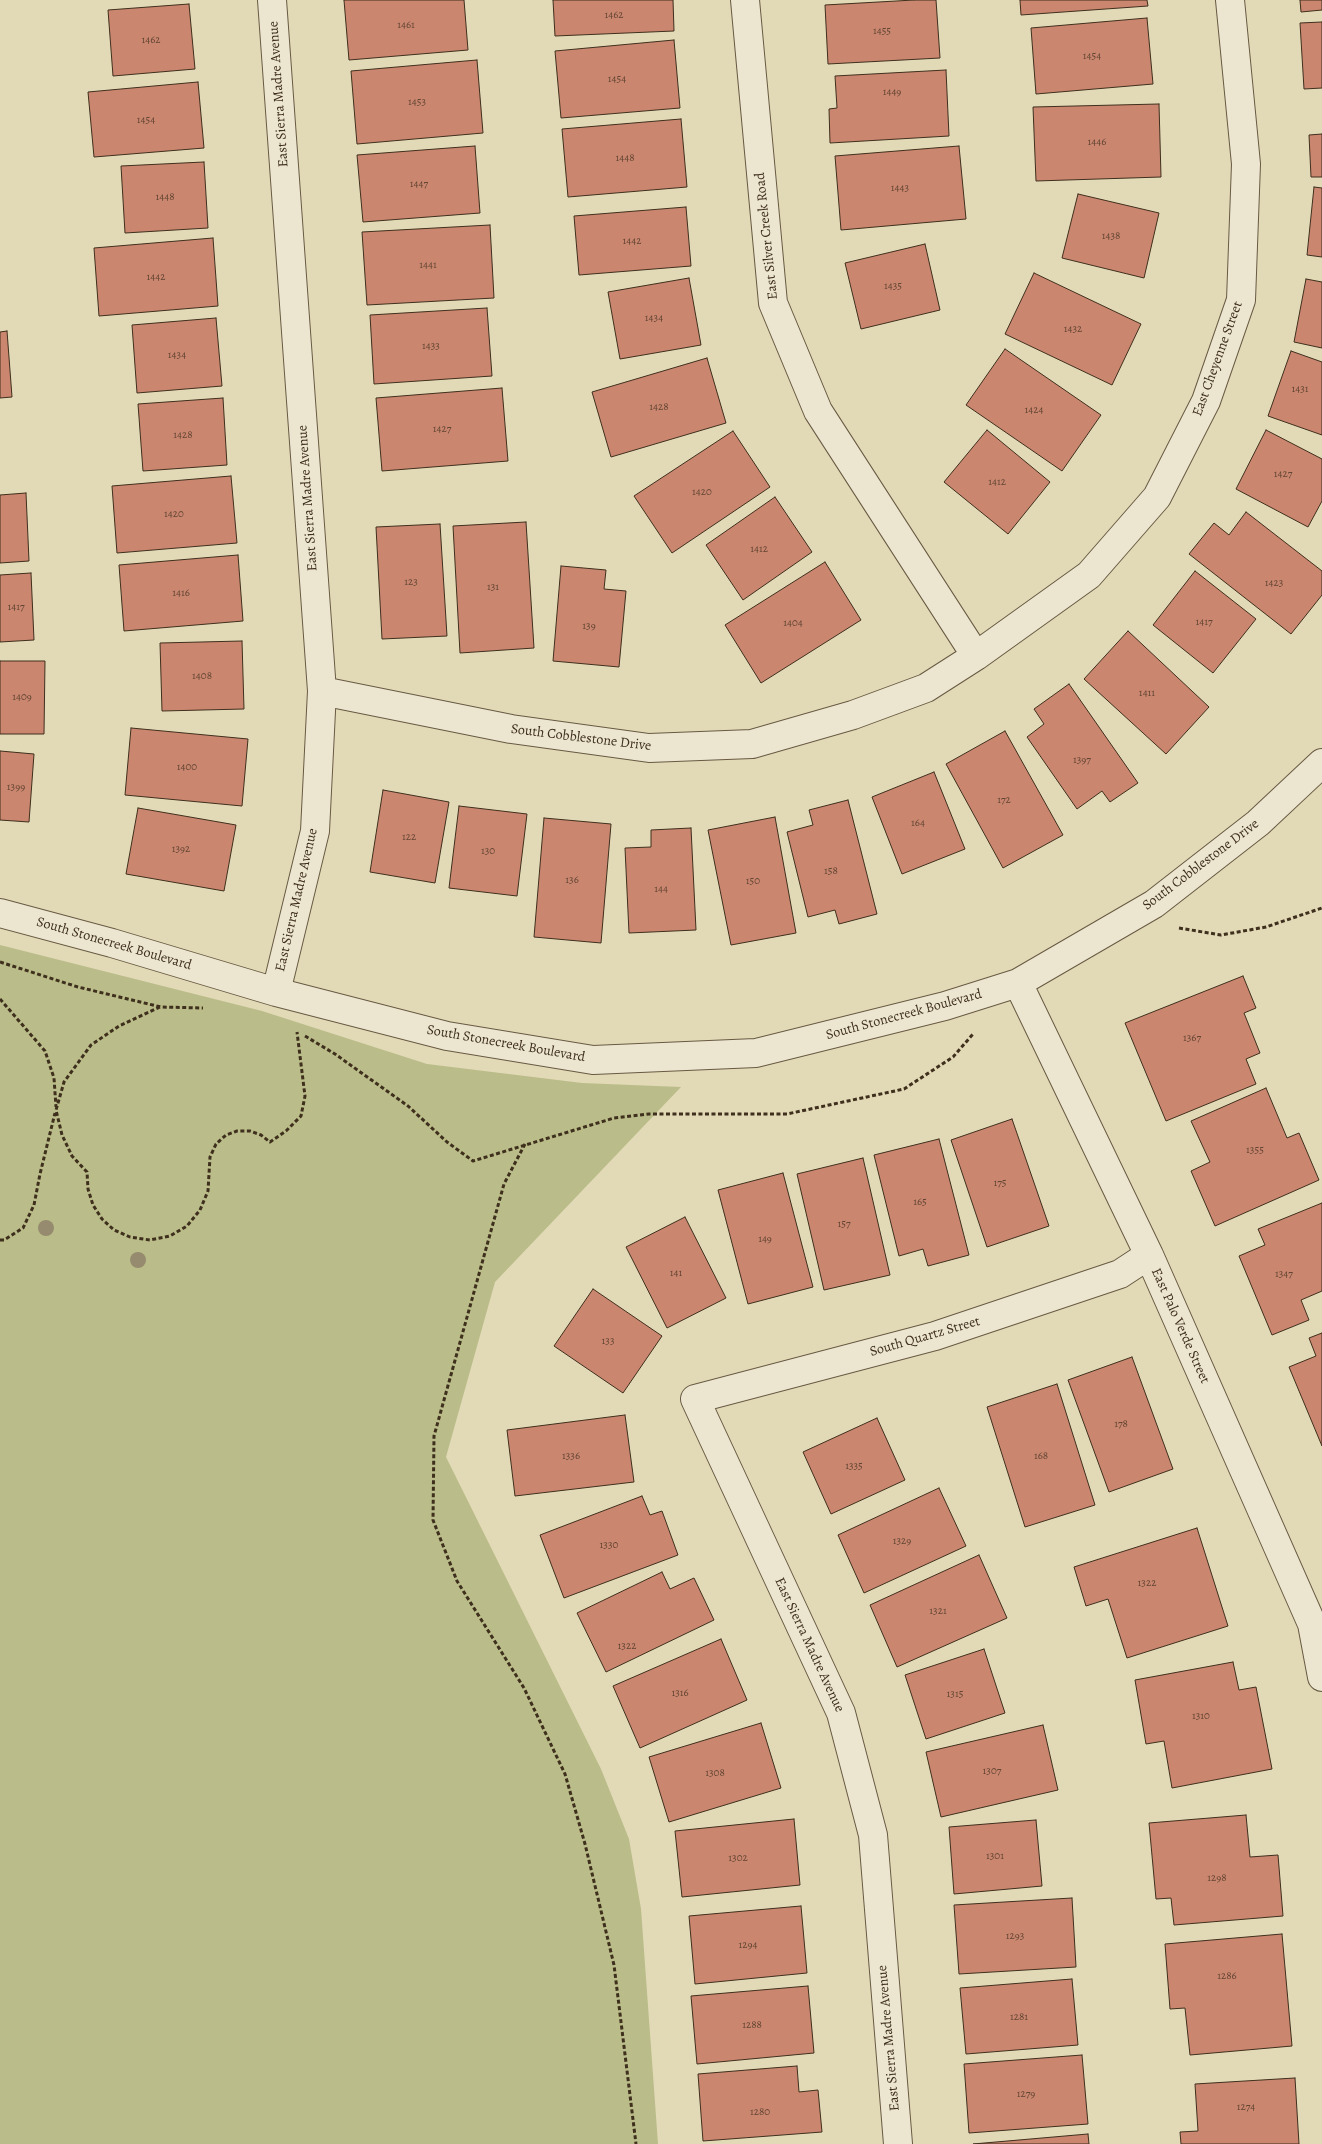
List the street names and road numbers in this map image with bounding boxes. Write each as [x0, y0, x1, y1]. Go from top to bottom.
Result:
street label: East Sierra Madre Avenue [266, 20, 292, 168]
street label: East Silver Creek Road [752, 172, 782, 300]
street label: East Cheyenne Street [1189, 299, 1247, 419]
street label: East Sierra Madre Avenue [295, 424, 321, 572]
street label: South Cobblestone Drive [510, 721, 652, 755]
street label: South Cobblestone Drive [1140, 816, 1262, 914]
street label: East Sierra Madre Avenue [272, 827, 322, 973]
street label: South Stonecreek Boulevard [34, 914, 194, 974]
street label: South Stonecreek Boulevard [824, 986, 984, 1044]
street label: South Stonecreek Boulevard [425, 1022, 587, 1066]
street label: East Palo Verde Street [1147, 1266, 1213, 1386]
street label: South Quartz Street [868, 1313, 982, 1361]
street label: East Sierra Madre Avenue [770, 1575, 848, 1715]
street label: East Sierra Madre Avenue [874, 1964, 904, 2112]

